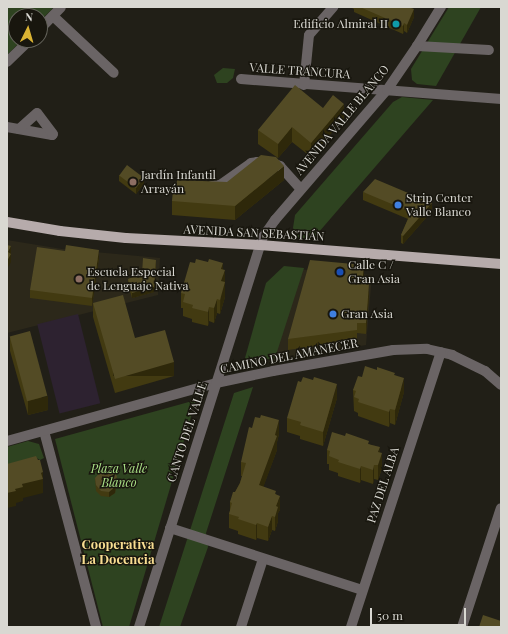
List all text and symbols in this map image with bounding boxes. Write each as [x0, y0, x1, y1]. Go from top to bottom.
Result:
north arrow [8, 8, 48, 48]
text: N [24, 9, 34, 24]
place label: Edificio Almiral II [293, 17, 388, 31]
marker: Edificio Almiral II [391, 19, 401, 29]
street label: VALLE TRANCURA [249, 60, 351, 82]
street label: AVENIDA VALLE BLANCO [292, 62, 392, 178]
place label: Jardín Infantil Arrayán [141, 168, 216, 196]
marker: Jardín Infantil Arrayán [128, 177, 138, 187]
place label: Strip Center Valle Blanco [406, 191, 473, 219]
marker: Strip Center Valle Blanco [393, 200, 403, 210]
street label: AVENIDA SAN SEBASTIÁN [183, 222, 325, 244]
place label: Calle C / Gran Asia [348, 258, 400, 286]
place label: Escuela Especial de Lenguaje Nativa [87, 265, 188, 293]
marker: Calle C / Gran Asia [335, 267, 345, 277]
marker: Escuela Especial de Lenguaje Nativa [74, 274, 84, 284]
place label: Gran Asia [341, 307, 393, 321]
marker: Gran Asia [328, 309, 338, 319]
street label: CAMINO DEL AMANECER [219, 336, 359, 376]
street label: CANTO DEL VALLE [164, 380, 210, 484]
street label: PAZ DEL ALBA [364, 445, 402, 525]
park label: Plaza Valle Blanco [91, 462, 147, 490]
district label: Cooperativa La Docencia [81, 537, 155, 568]
scale bar [372, 600, 468, 626]
text: 50 m [377, 607, 403, 623]

